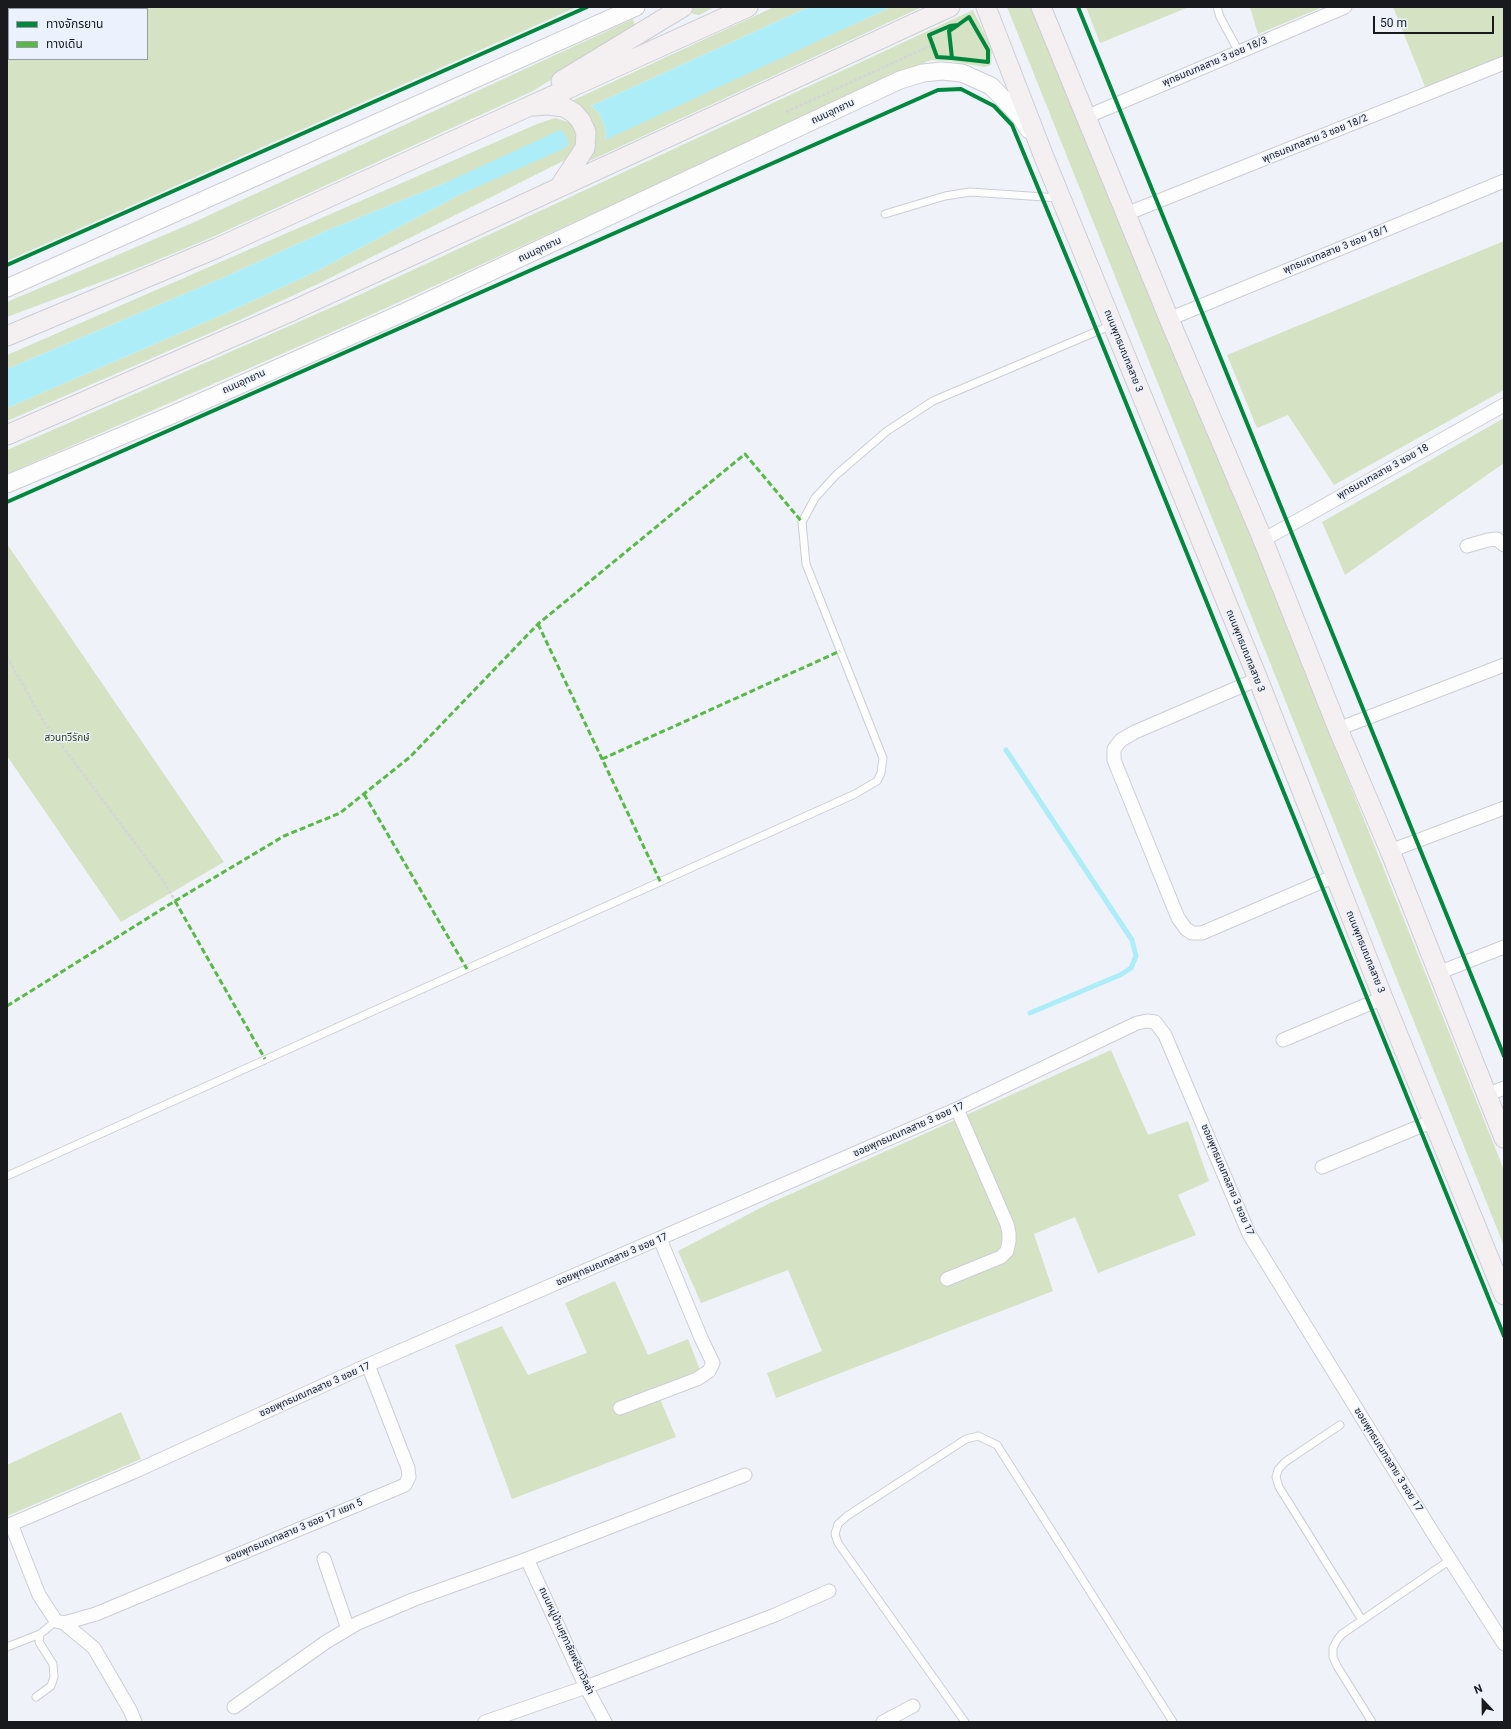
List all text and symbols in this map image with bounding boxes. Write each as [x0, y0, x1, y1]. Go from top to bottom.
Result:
legend [8, 8, 148, 60]
scale bar [1375, 8, 1496, 34]
text: 50 m [1380, 16, 1407, 30]
text: ทางจักรยาน [46, 17, 103, 31]
street label: พุทธมณฑลสาย 3 ซอย 18/3 [1161, 34, 1269, 90]
text: ทางเดิน [46, 37, 83, 51]
street label: ถนนอุทยาน [810, 97, 856, 127]
street label: พุทธมณฑลสาย 3 ซอย 18/2 [1261, 112, 1369, 166]
street label: พุทธมณฑลสาย 3 ซอย 18/1 [1282, 223, 1390, 277]
street label: ถนนอุทยาน [517, 235, 563, 265]
street label: ถนนพุทธมณฑลสาย 3 [1101, 308, 1145, 394]
street label: ถนนอุทยาน [220, 367, 268, 397]
street label: พุทธมณฑลสาย 3 ซอย 18 [1335, 442, 1431, 502]
street label: ถนนพุทธมณฑลสาย 3 [1223, 608, 1267, 694]
park label: สวนทวีรักษ์ [44, 732, 90, 744]
street label: ถนนพุทธมณฑลสาย 3 [1343, 909, 1387, 995]
street label: ซอยพุทธมณฑลสาย 3 ซอย 17 [852, 1100, 966, 1160]
street label: ซอยพุทธมณฑลสาย 3 ซอย 17 [1198, 1122, 1256, 1238]
street label: ซอยพุทธมณฑลสาย 3 ซอย 17 [554, 1231, 670, 1289]
street label: ซอยพุทธมณฑลสาย 3 ซอย 17 [258, 1360, 372, 1420]
street label: ซอยพุทธมณฑลสาย 3 ซอย 17 [1351, 1406, 1425, 1514]
street label: ซอยพุทธมณฑลสาย 3 ซอย 17 แยก 5 [224, 1497, 364, 1565]
street label: ถนนหมู่บ้านศุภาลัยพรีมาวิลล่า [536, 1585, 596, 1697]
north arrow [1463, 1681, 1503, 1721]
text: N [1472, 1682, 1484, 1697]

